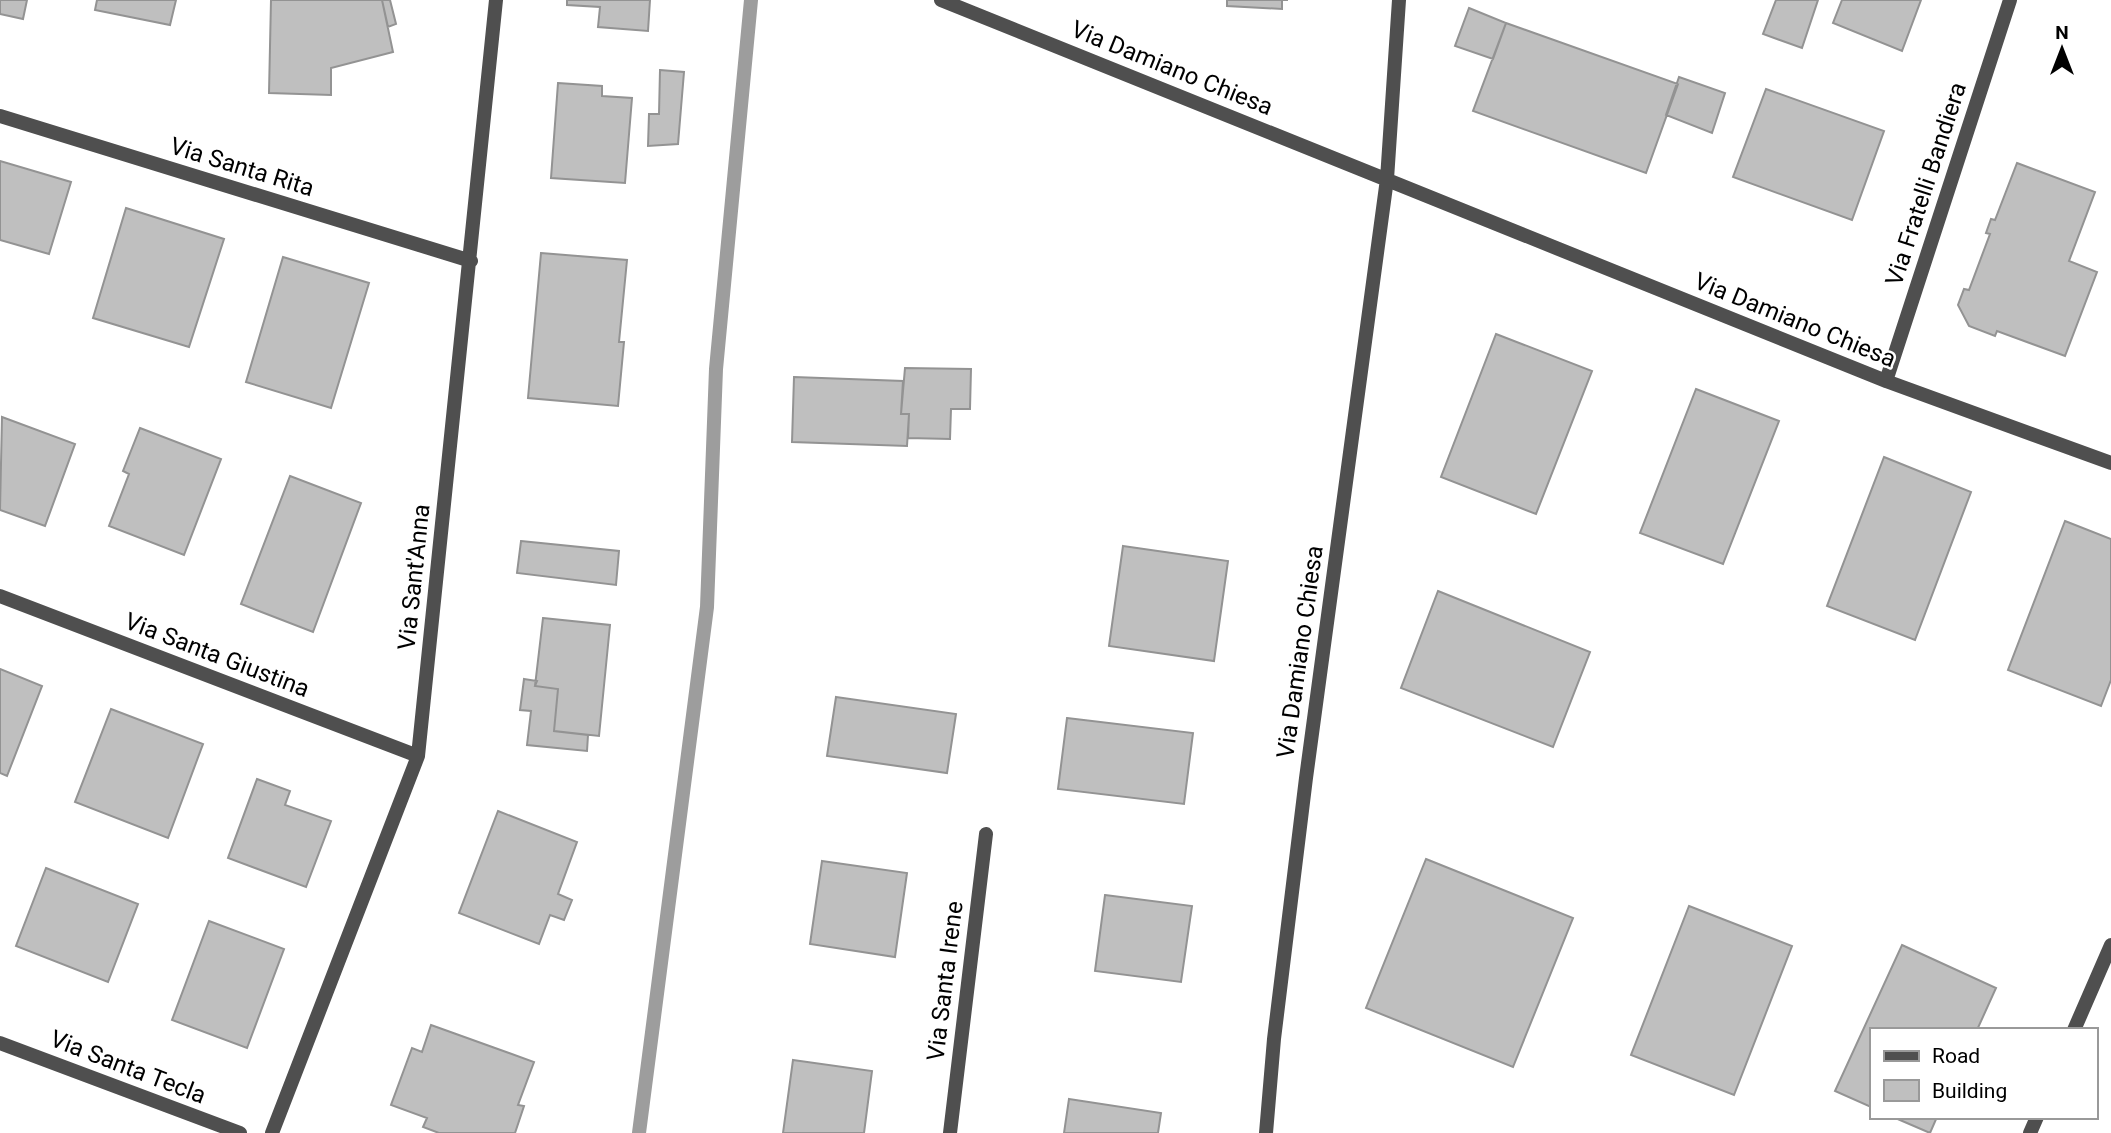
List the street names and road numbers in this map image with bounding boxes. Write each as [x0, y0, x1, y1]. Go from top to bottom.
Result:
street label: Via Damiano Chiesa [1067, 15, 1277, 121]
street label: Via Fratelli Bandiera [1880, 79, 1972, 289]
street label: Via Santa Rita [167, 132, 317, 202]
street label: Via Damiano Chiesa [1690, 267, 1900, 373]
street label: Via Sant'Anna [392, 503, 436, 651]
street label: Via Damiano Chiesa [1271, 544, 1329, 760]
street label: Via Santa Giustina [121, 607, 313, 703]
street label: Via Santa Irene [921, 900, 969, 1062]
street label: Via Santa Tecla [46, 1024, 210, 1110]

